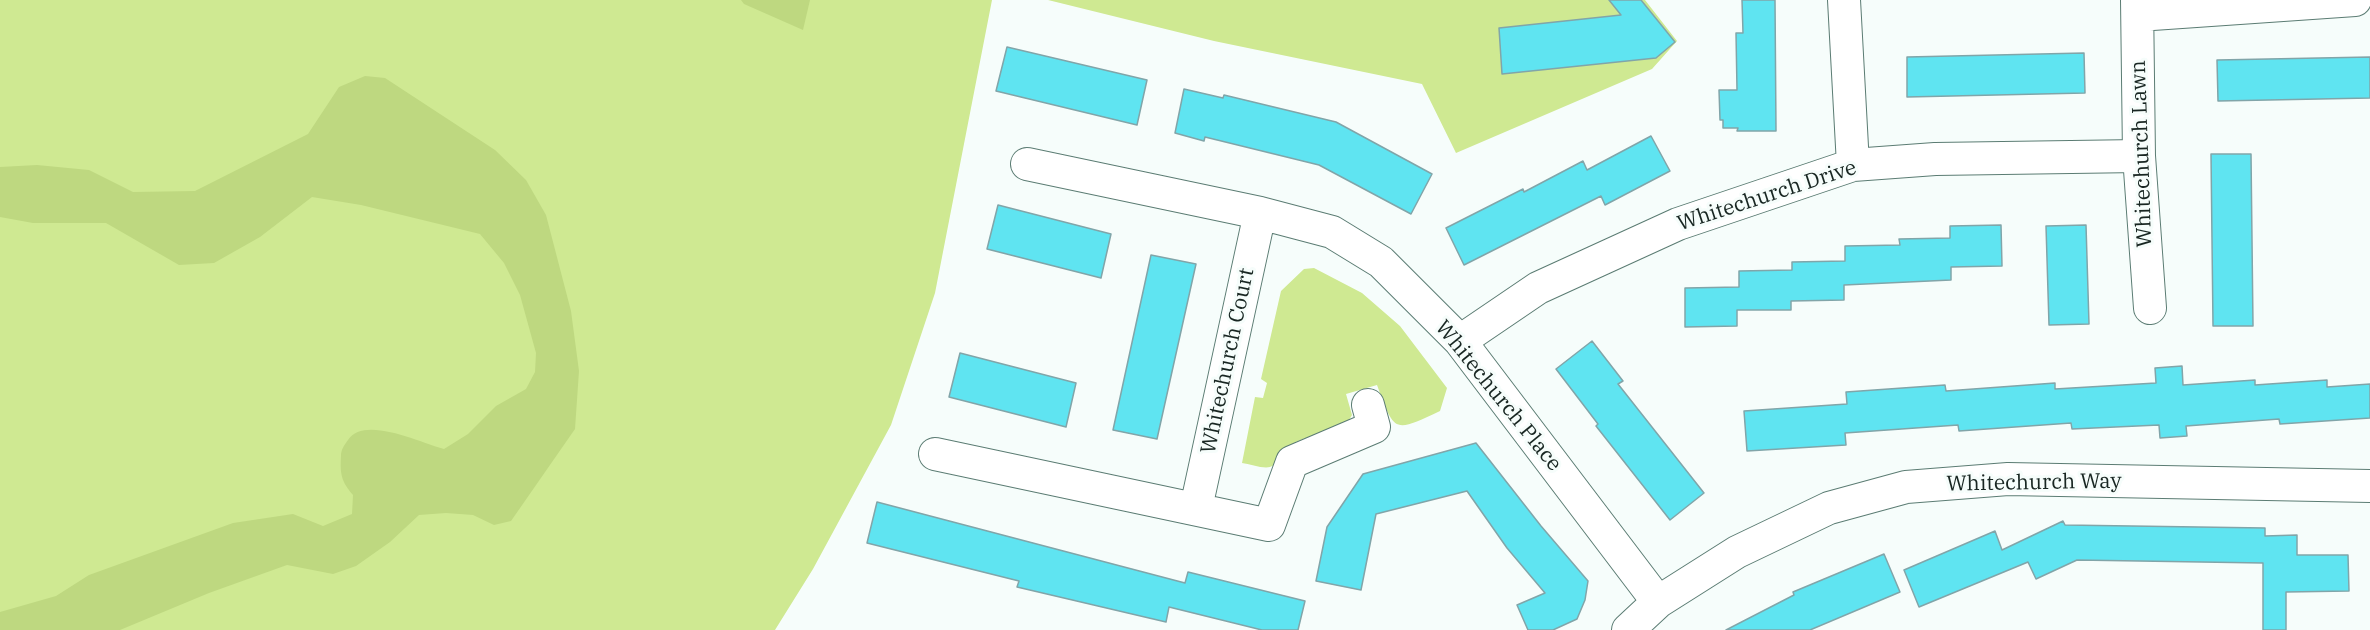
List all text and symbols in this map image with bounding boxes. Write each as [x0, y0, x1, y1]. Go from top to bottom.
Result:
street label: Whitechurch Lawn [2126, 60, 2158, 248]
street label: Whitechurch Drive [1674, 155, 1860, 237]
street label: Whitechurch Court [1196, 266, 1260, 456]
street label: Whitechurch Place [1430, 316, 1566, 476]
street label: Whitechurch Way [1946, 469, 2122, 497]

